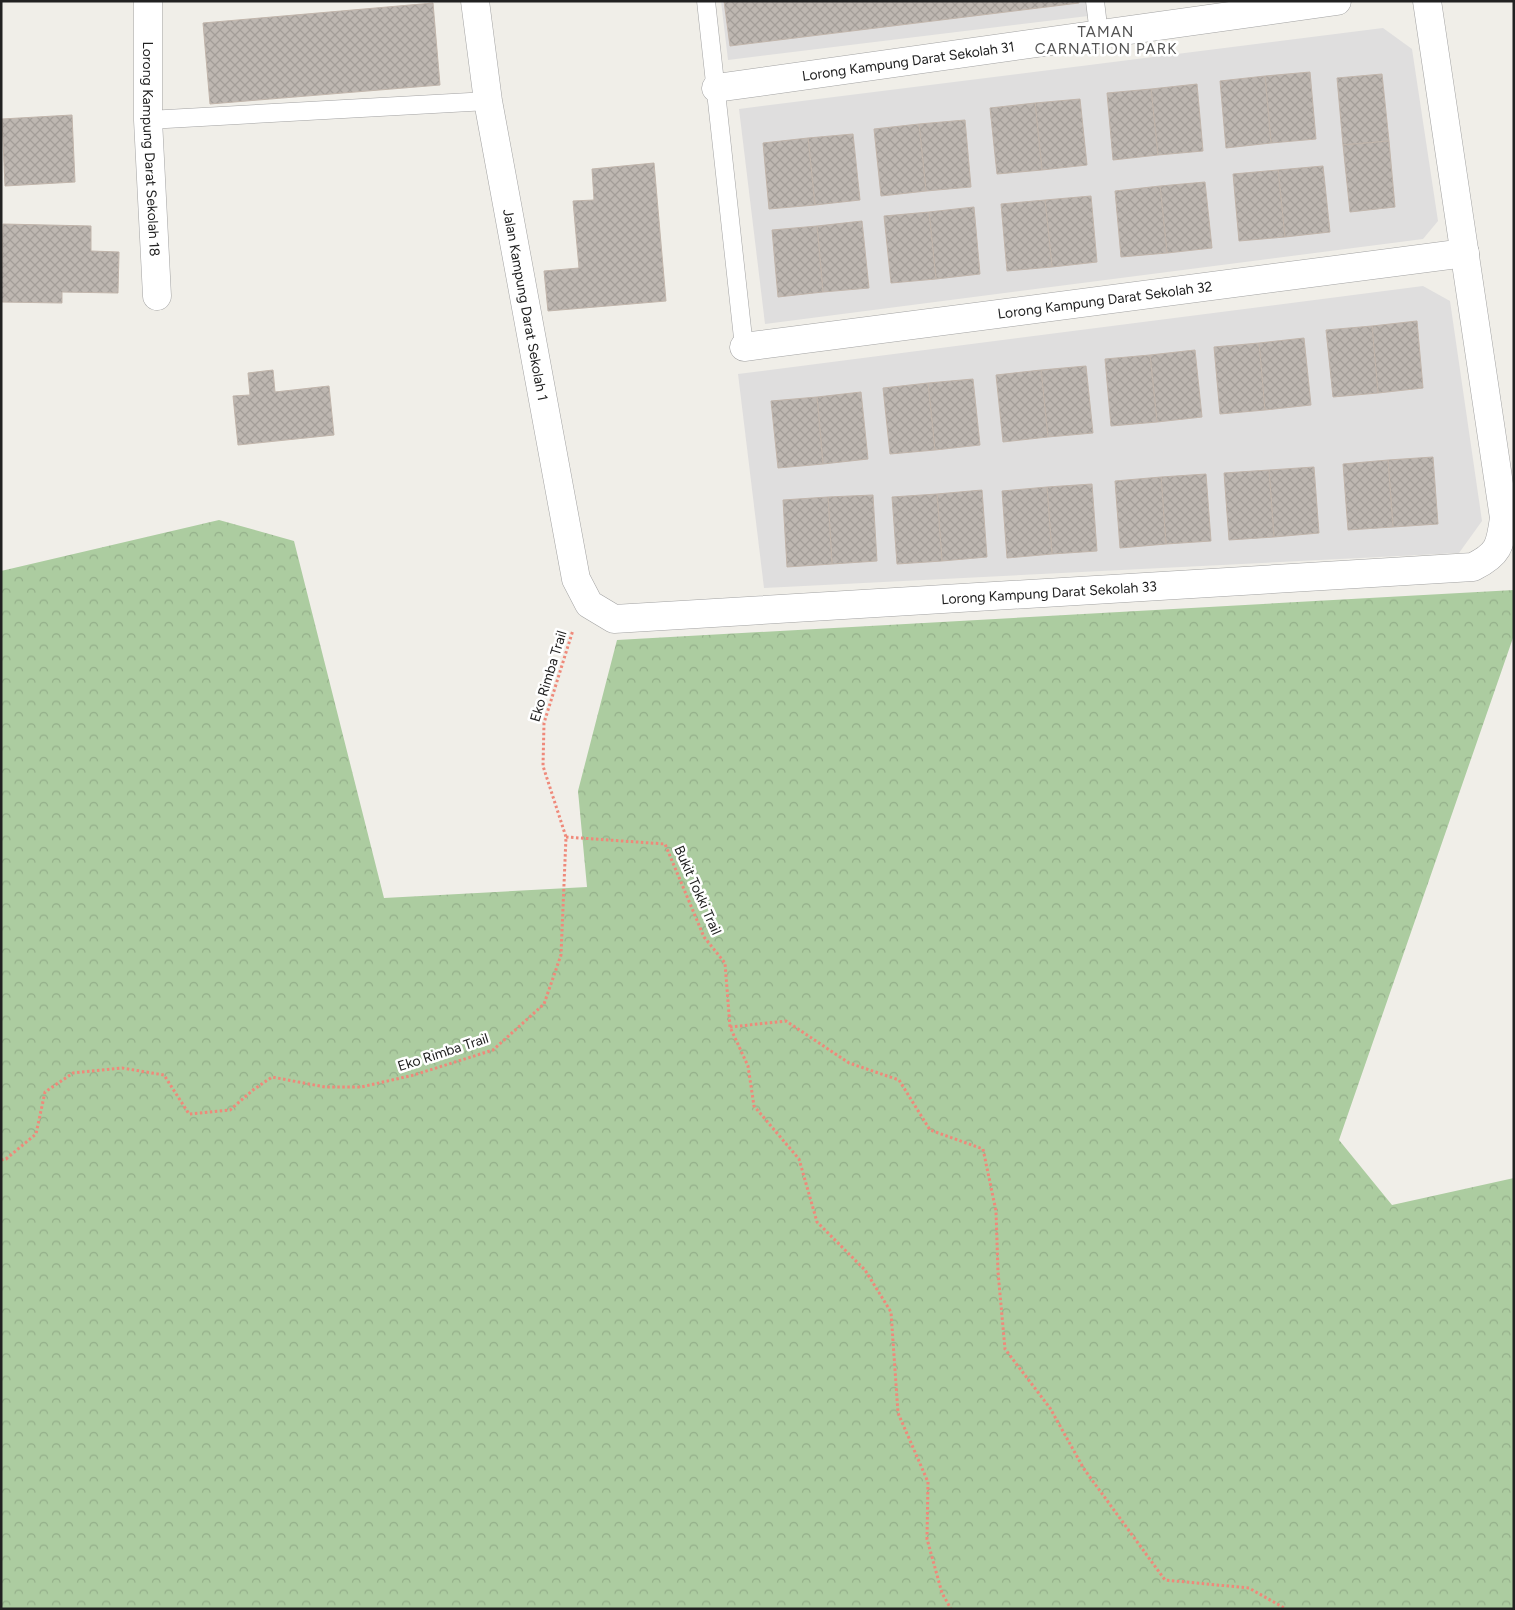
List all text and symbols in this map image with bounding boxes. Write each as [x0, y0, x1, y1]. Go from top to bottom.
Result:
district label: TAMAN CARNATION PARK [1035, 23, 1177, 58]
street label: Lorong Kampung Darat Sekolah 31 [801, 38, 1015, 85]
street label: Lorong Kampung Darat Sekolah 18 [139, 41, 163, 257]
street label: Jalan Kampung Darat Sekolah 1 [499, 208, 551, 402]
street label: Lorong Kampung Darat Sekolah 32 [997, 278, 1213, 323]
street label: Lorong Kampung Darat Sekolah 33 [941, 578, 1157, 608]
street label: Eko Rimba Trail [527, 628, 570, 724]
street label: Bukit Tokki Trail [670, 843, 725, 937]
street label: Eko Rimba Trail [396, 1030, 491, 1075]

